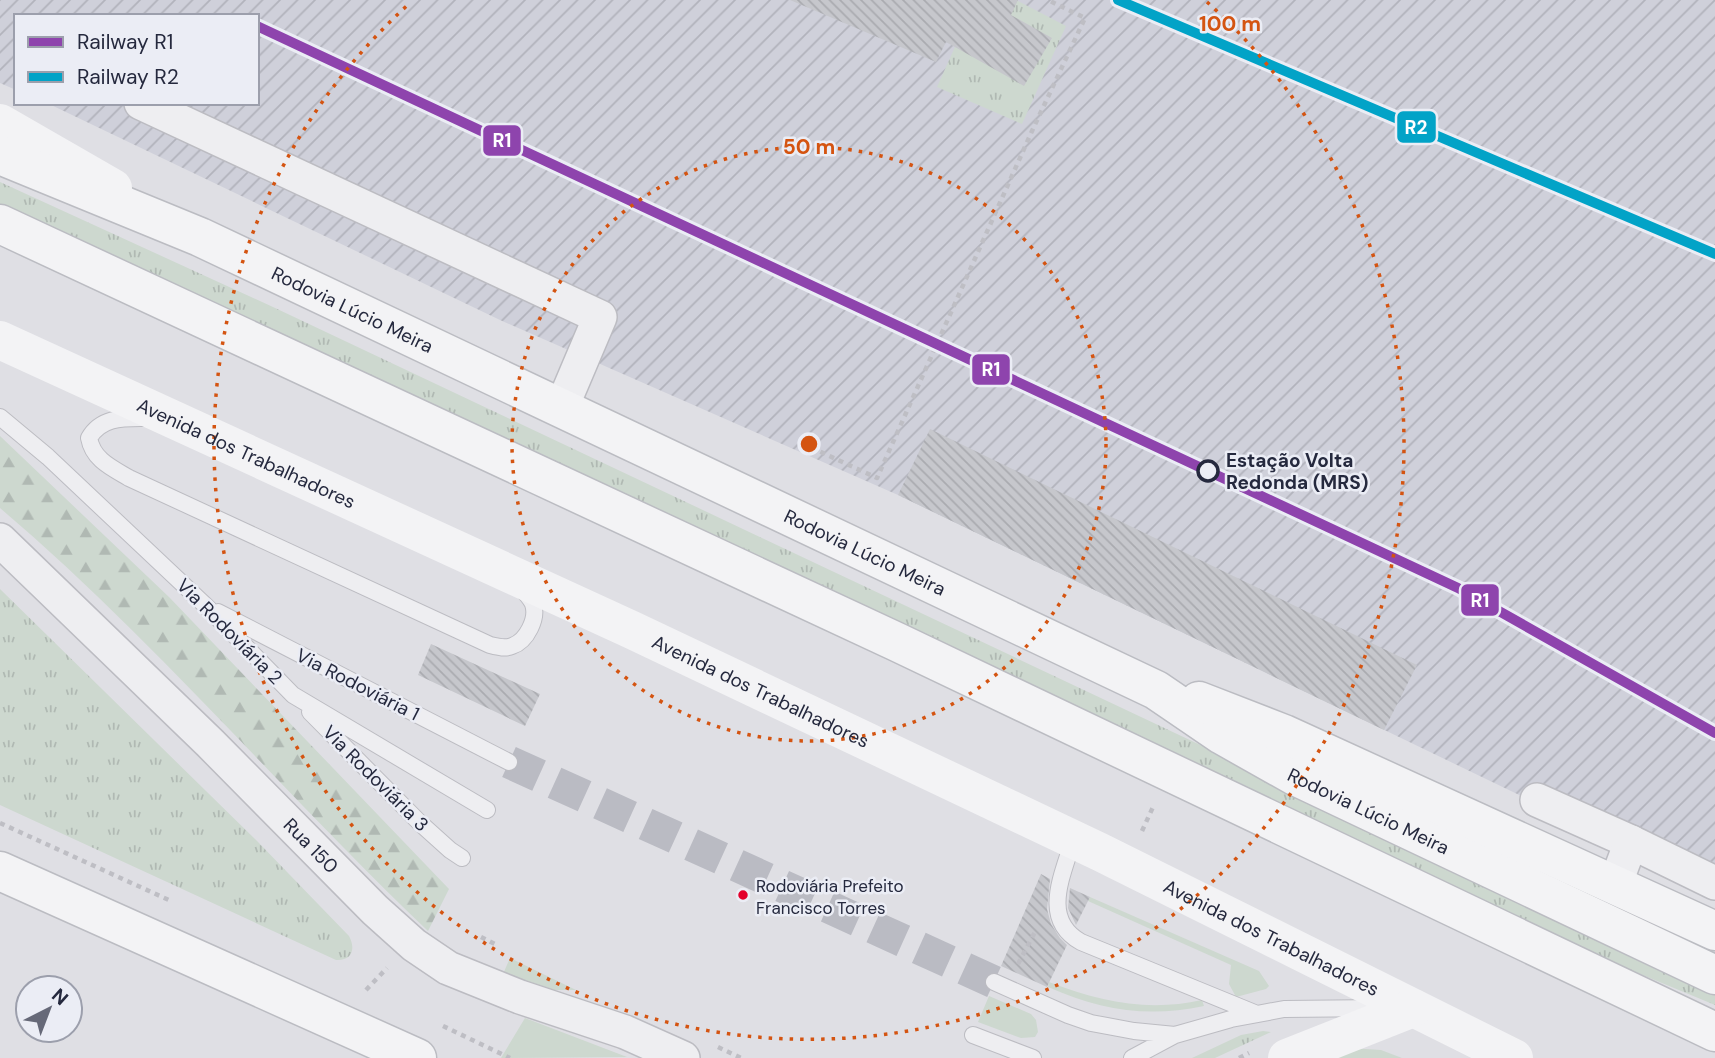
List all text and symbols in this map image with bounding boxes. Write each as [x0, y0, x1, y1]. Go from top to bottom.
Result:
text: 100 m [1199, 10, 1261, 38]
legend [14, 14, 259, 105]
text: Railway R1 [77, 28, 173, 56]
text: Railway R2 [77, 63, 179, 91]
line badge: R2 [1396, 110, 1437, 144]
text: R2 [1405, 115, 1428, 140]
line badge: R1 [482, 124, 522, 157]
text: R1 [493, 128, 511, 153]
text: 50 m [783, 133, 835, 161]
street label: Rodovia Lúcio Meira [267, 261, 437, 359]
line badge: R1 [971, 353, 1011, 386]
text: R1 [982, 357, 1000, 382]
street label: Avenida dos Trabalhadores [133, 393, 359, 514]
centre of rings [797, 432, 821, 456]
place label: Estação Volta Redonda (MRS) [1226, 448, 1368, 495]
marker: Estação Volta Redonda (MRS) [1197, 460, 1219, 482]
street label: Rodovia Lúcio Meira [780, 504, 950, 602]
street label: Via Rodoviária 2 [171, 573, 288, 690]
line badge: R1 [1460, 583, 1500, 617]
text: R1 [1471, 588, 1489, 613]
street label: Avenida dos Trabalhadores [648, 629, 873, 754]
street label: Via Rodoviária 1 [292, 643, 424, 726]
street label: Via Rodoviária 3 [317, 720, 434, 837]
street label: Rodovia Lúcio Meira [1283, 762, 1453, 860]
street label: Rua 150 [278, 813, 344, 879]
street label: Avenida dos Trabalhadores [1159, 874, 1383, 1002]
place label: Rodoviária Prefeito Francisco Torres [756, 875, 904, 919]
marker: Rodoviária Prefeito Francisco Torres [736, 888, 750, 902]
north arrow [14, 974, 84, 1044]
text: N [47, 983, 74, 1011]

